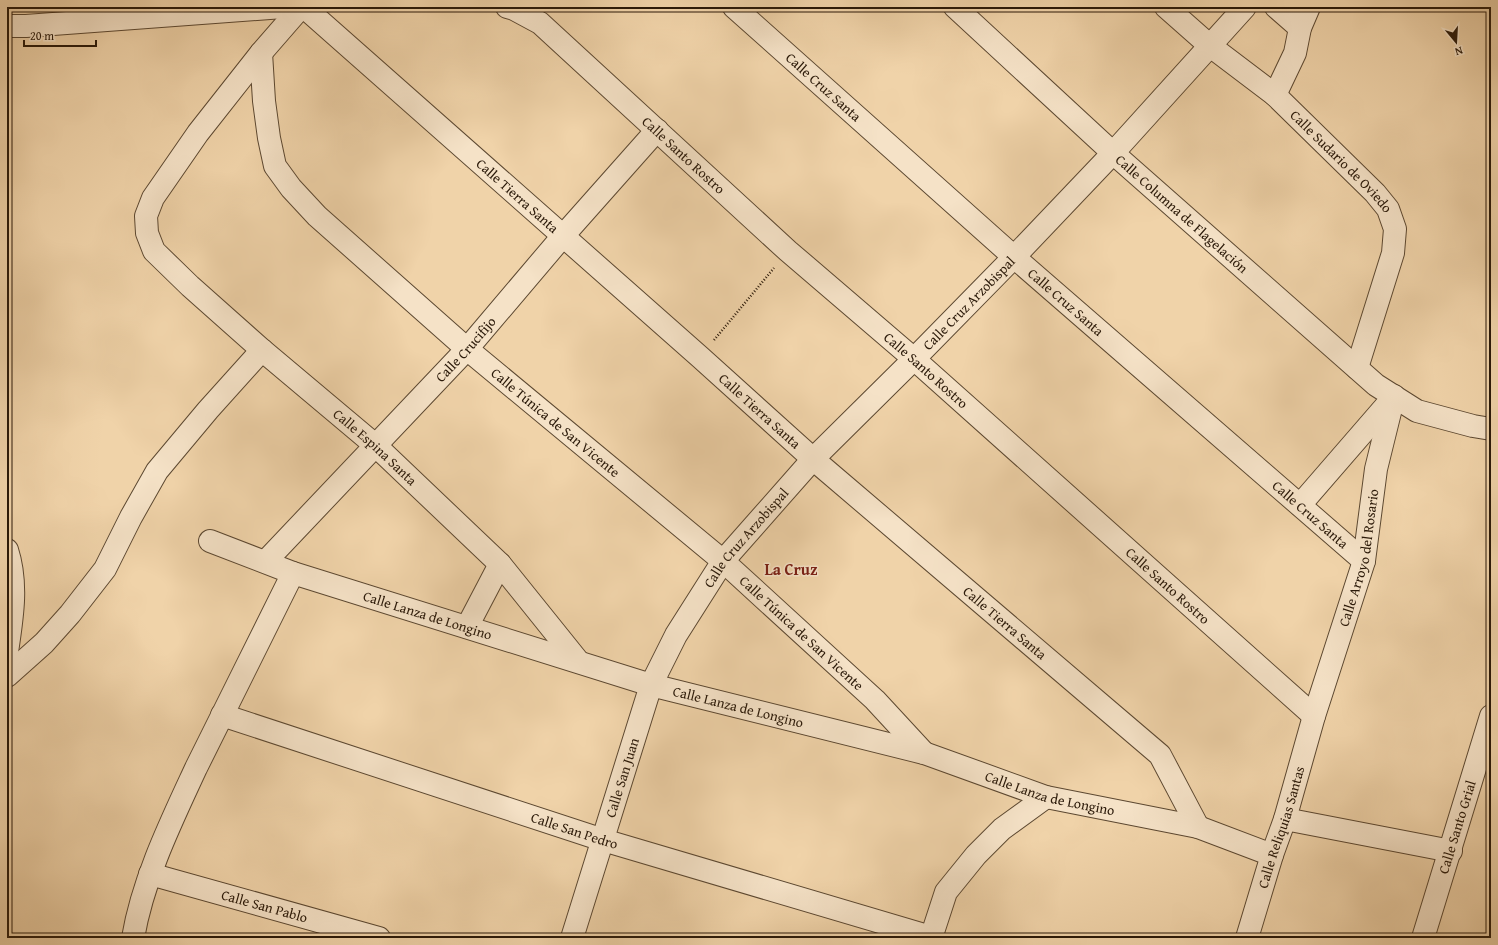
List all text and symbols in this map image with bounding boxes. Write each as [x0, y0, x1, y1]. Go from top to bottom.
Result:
scale bar [24, 22, 96, 48]
north arrow [1436, 22, 1476, 62]
text: 20 m [30, 27, 54, 44]
text: N [1453, 43, 1465, 60]
street label: Calle Cruz Santa [781, 48, 866, 126]
street label: Calle Sudario de Oviedo [1286, 105, 1397, 217]
street label: Calle Santo Rostro [638, 112, 730, 199]
street label: Calle Columna de Flagelación [1111, 150, 1253, 278]
street label: Calle Tierra Santa [472, 154, 563, 238]
street label: Calle Cruz Arzobispal [918, 252, 1019, 355]
street label: Calle Cruz Santa [1023, 263, 1108, 341]
street label: Calle Crucifijo [431, 312, 500, 387]
street label: Calle Santo Rostro [879, 327, 973, 413]
street label: Calle Túnica de San Vicente [487, 363, 625, 482]
street label: Calle Tierra Santa [714, 369, 805, 454]
street label: Calle Espina Santa [329, 404, 422, 490]
street label: Calle Cruz Santa [1268, 476, 1353, 553]
street label: Calle Cruz Arzobispal [699, 483, 793, 592]
street label: Calle Arroyo del Rosario [1333, 488, 1383, 629]
street label: Calle Santo Rostro [1121, 543, 1214, 629]
district label: La Cruz [764, 557, 818, 581]
street label: Calle Túnica de San Vicente [735, 571, 869, 695]
street label: Calle Tierra Santa [959, 581, 1051, 664]
street label: Calle Lanza de Longino [361, 586, 494, 645]
street label: Calle Lanza de Longino [671, 681, 806, 733]
street label: Calle San Juan [600, 735, 644, 820]
street label: Calle Reliquias Santas [1253, 764, 1309, 891]
street label: Calle Lanza de Longino [982, 766, 1116, 820]
street label: Calle Santo Grial [1433, 778, 1481, 876]
street label: Calle San Pedro [528, 807, 620, 854]
street label: Calle San Pablo [219, 884, 310, 928]

